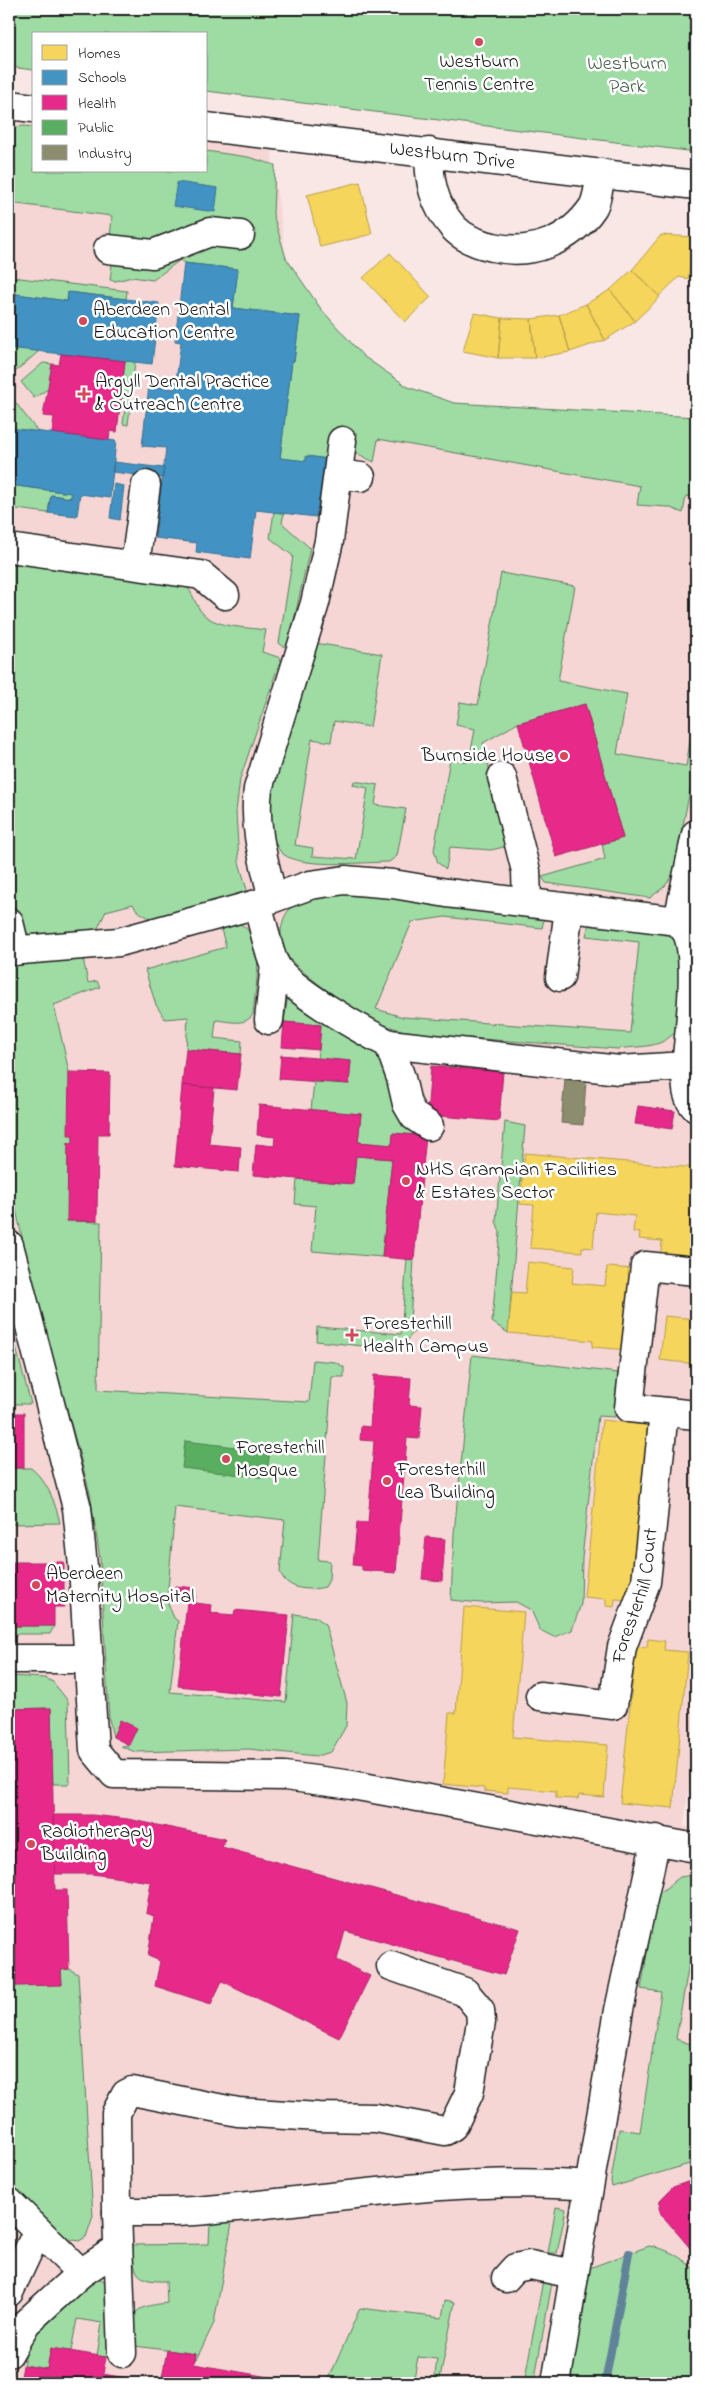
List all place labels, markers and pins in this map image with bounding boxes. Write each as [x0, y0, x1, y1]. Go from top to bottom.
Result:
marker: Westburn Tennis Centre [473, 36, 485, 48]
place label: Westburn Tennis Centre [424, 48, 534, 100]
place label: Aberdeen Dental Education Centre [93, 296, 235, 348]
marker: Aberdeen Dental Education Centre [77, 315, 89, 327]
place label: Argyll Dental Practice & Outreach Centre [95, 368, 269, 420]
marker: Argyll Dental Practice & Outreach Centre [77, 387, 91, 401]
place label: Burnside House [421, 742, 554, 771]
marker: Burnside House [558, 750, 570, 762]
place label: NHS Grampian Facilities & Estates Sector [416, 1156, 617, 1208]
marker: NHS Grampian Facilities & Estates Sector [400, 1175, 412, 1187]
place label: Foresterhill Health Campus [362, 1310, 489, 1362]
marker: Foresterhill Health Campus [345, 1328, 359, 1342]
place label: Foresterhill Mosque [235, 1434, 325, 1486]
marker: Foresterhill Mosque [220, 1453, 232, 1465]
place label: Foresterhill Lea Building [396, 1456, 495, 1509]
marker: Foresterhill Lea Building [381, 1475, 393, 1487]
place label: Aberdeen Maternity Hospital [46, 1560, 195, 1612]
marker: Aberdeen Maternity Hospital [30, 1579, 42, 1591]
place label: Radiotherapy Building [40, 1818, 152, 1871]
marker: Radiotherapy Building [25, 1838, 37, 1850]

